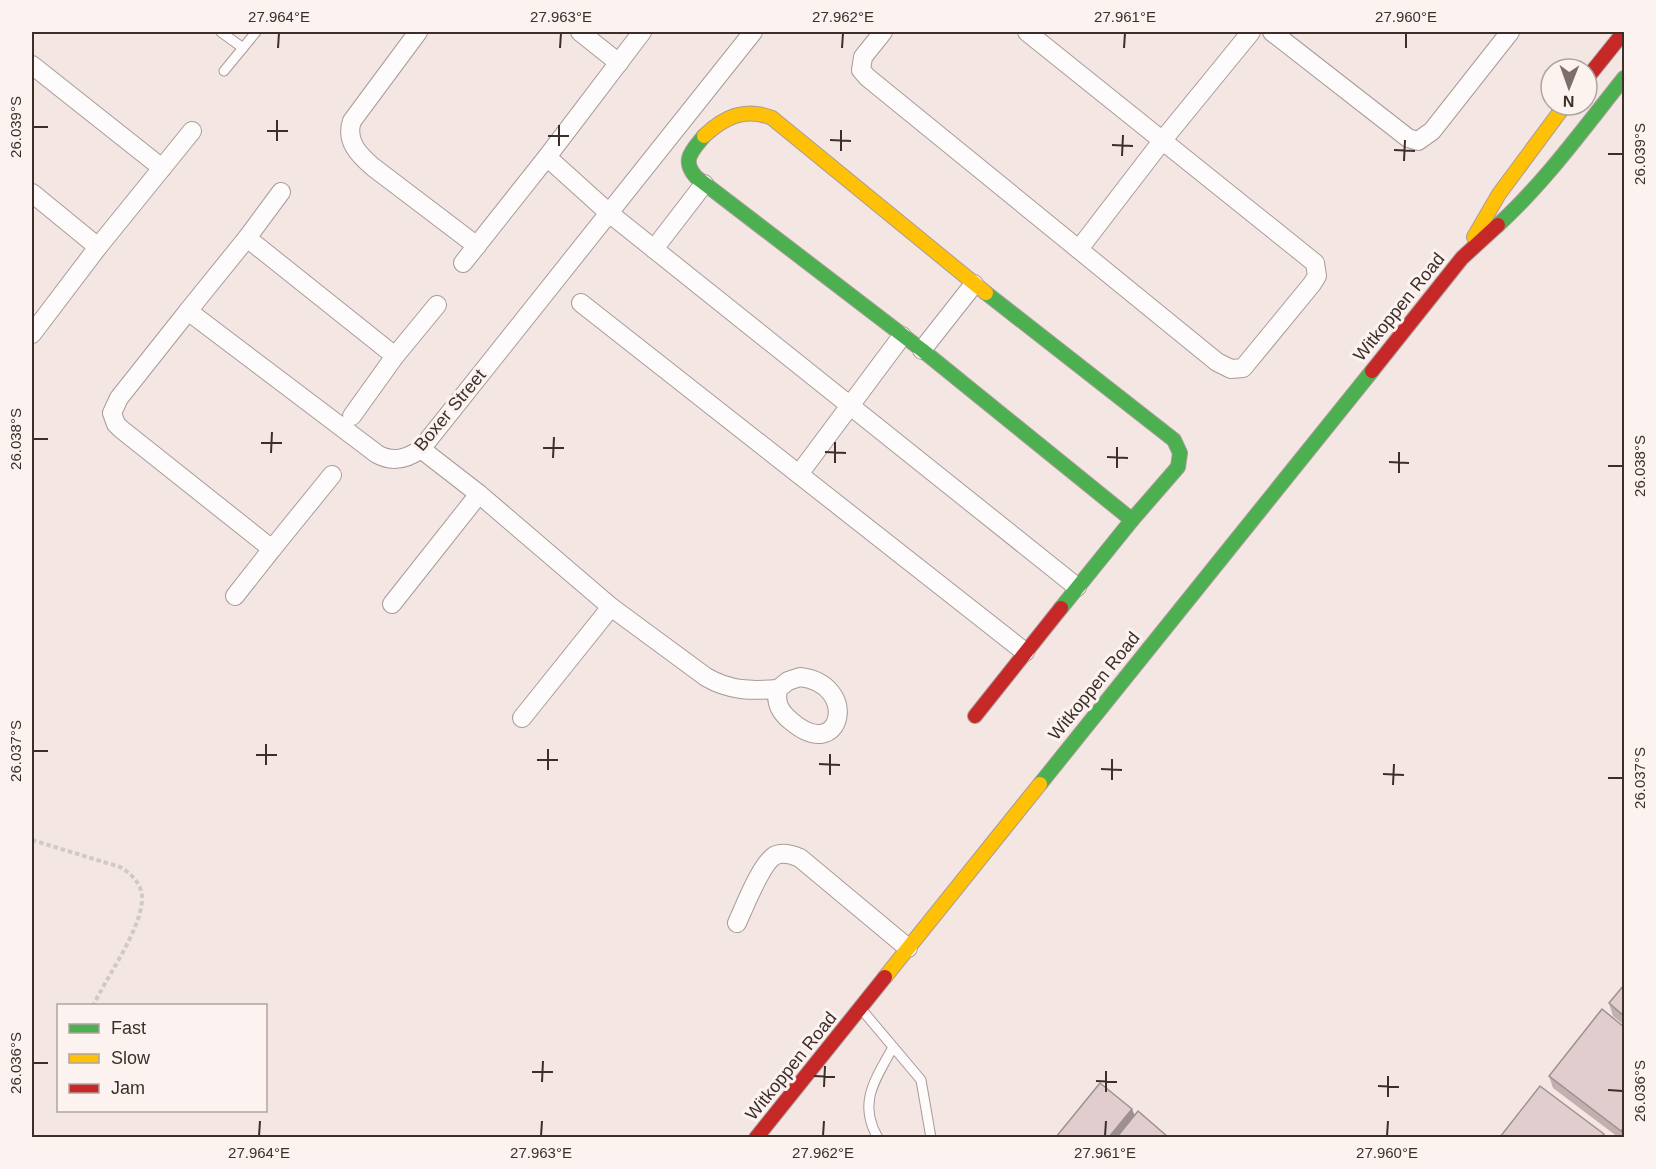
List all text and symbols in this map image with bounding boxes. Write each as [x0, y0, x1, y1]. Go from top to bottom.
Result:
text: 27.964°E [248, 8, 310, 25]
text: 27.963°E [530, 8, 592, 25]
text: 27.962°E [812, 8, 874, 25]
text: 27.961°E [1094, 8, 1156, 25]
text: 27.960°E [1375, 8, 1437, 25]
north arrow [1539, 57, 1599, 117]
text: N [1563, 93, 1575, 110]
text: 26.039°S [7, 96, 24, 158]
text: 26.039°S [1631, 123, 1648, 185]
street label: Witkoppen Road [1349, 249, 1449, 365]
street label: Boxer Street [410, 365, 490, 455]
text: 26.038°S [7, 408, 24, 470]
text: 26.038°S [1631, 435, 1648, 497]
street label: Witkoppen Road [1044, 628, 1144, 744]
text: 26.037°S [7, 720, 24, 782]
text: 26.037°S [1631, 747, 1648, 809]
legend [57, 1004, 267, 1112]
street label: Witkoppen Road [741, 1008, 841, 1124]
text: Fast [111, 1018, 146, 1038]
text: 26.036°S [7, 1032, 24, 1094]
text: Slow [111, 1048, 151, 1068]
text: 26.036°S [1631, 1060, 1648, 1122]
text: Jam [111, 1078, 145, 1098]
text: 27.964°E [228, 1144, 290, 1161]
text: 27.963°E [510, 1144, 572, 1161]
text: 27.962°E [792, 1144, 854, 1161]
text: 27.961°E [1074, 1144, 1136, 1161]
text: 27.960°E [1356, 1144, 1418, 1161]

